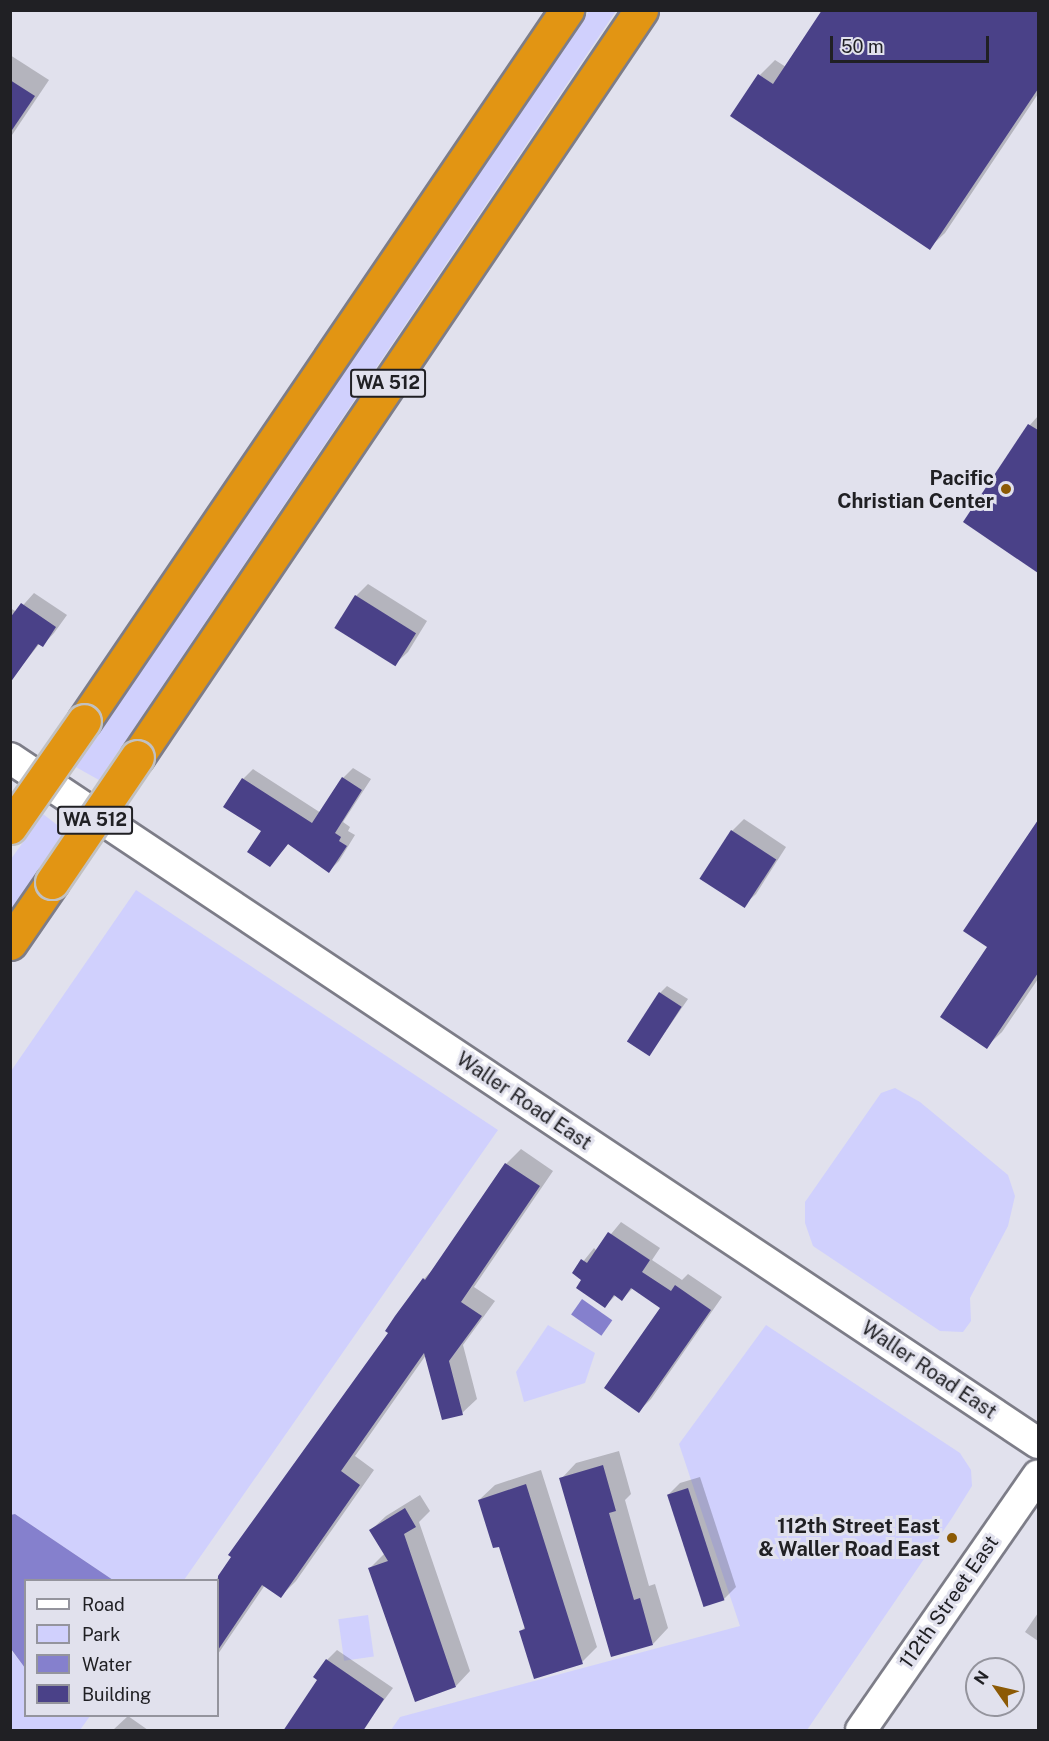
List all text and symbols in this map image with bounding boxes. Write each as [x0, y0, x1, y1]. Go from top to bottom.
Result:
scale bar [833, 24, 992, 62]
text: 50 m [841, 36, 884, 57]
road number: WA 512 [349, 368, 427, 398]
place label: Pacific Christian Center [837, 466, 994, 513]
marker: Pacific Christian Center [999, 482, 1013, 496]
road number: WA 512 [56, 805, 134, 835]
street label: Waller Road East [452, 1047, 596, 1155]
street label: Waller Road East [857, 1316, 1001, 1424]
place label: 112th Street East & Waller Road East [758, 1514, 940, 1561]
street label: 112th Street East [894, 1531, 1004, 1673]
marker: 112th Street East & Waller Road East [945, 1531, 959, 1545]
legend [24, 1579, 219, 1717]
text: Road [82, 1594, 125, 1615]
text: Park [82, 1624, 120, 1645]
text: Water [82, 1654, 132, 1675]
north arrow [965, 1657, 1025, 1717]
text: N [970, 1667, 993, 1688]
text: Building [82, 1684, 151, 1705]

